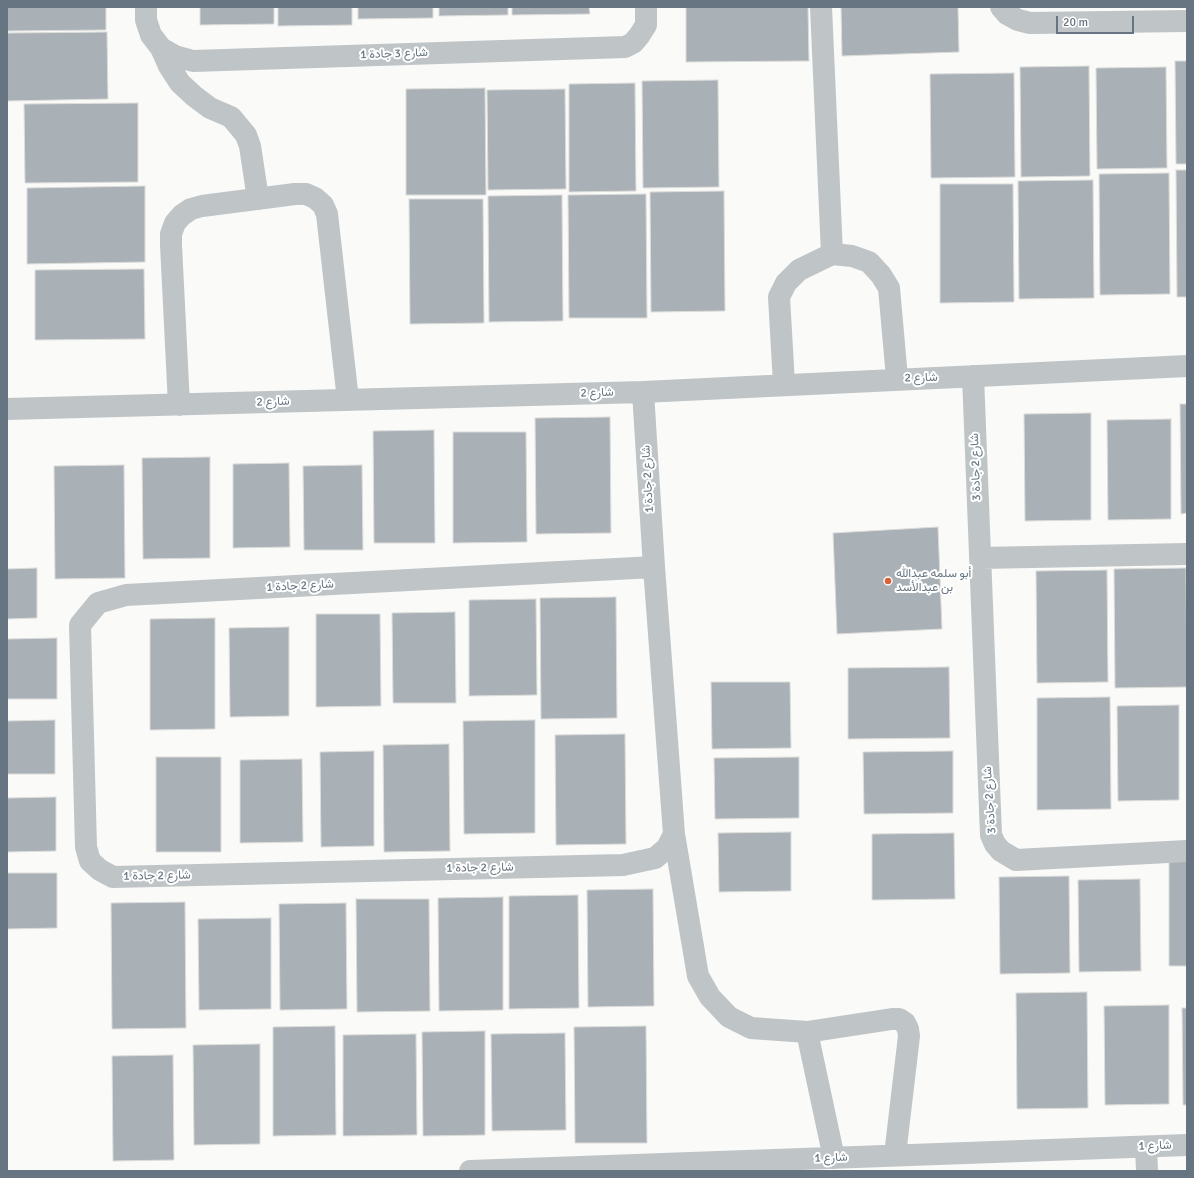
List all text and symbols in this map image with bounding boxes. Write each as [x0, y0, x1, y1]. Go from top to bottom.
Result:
scale bar [1058, 8, 1136, 34]
text: 20 m [1063, 15, 1088, 30]
street label: شارع 3 جادة 1 [360, 46, 428, 62]
street label: شارع 2 [904, 371, 938, 385]
street label: شارع 2 [580, 385, 614, 401]
street label: شارع 2 [256, 394, 290, 410]
street label: شارع 2 جادة 3 [968, 433, 984, 501]
street label: شارع 2 جادة 1 [639, 445, 657, 513]
place label: أبو سلمه عبدالله بن عبدالأسد [896, 567, 971, 595]
marker: أبو سلمه عبدالله بن عبدالأسد [883, 576, 893, 586]
street label: شارع 2 جادة 1 [266, 577, 334, 595]
street label: شارع 2 جادة 3 [980, 766, 1000, 834]
street label: شارع 2 جادة 1 [446, 860, 514, 876]
street label: شارع 2 جادة 1 [123, 868, 191, 884]
street label: شارع 1 [1138, 1138, 1172, 1154]
street label: شارع 1 [814, 1150, 848, 1166]

